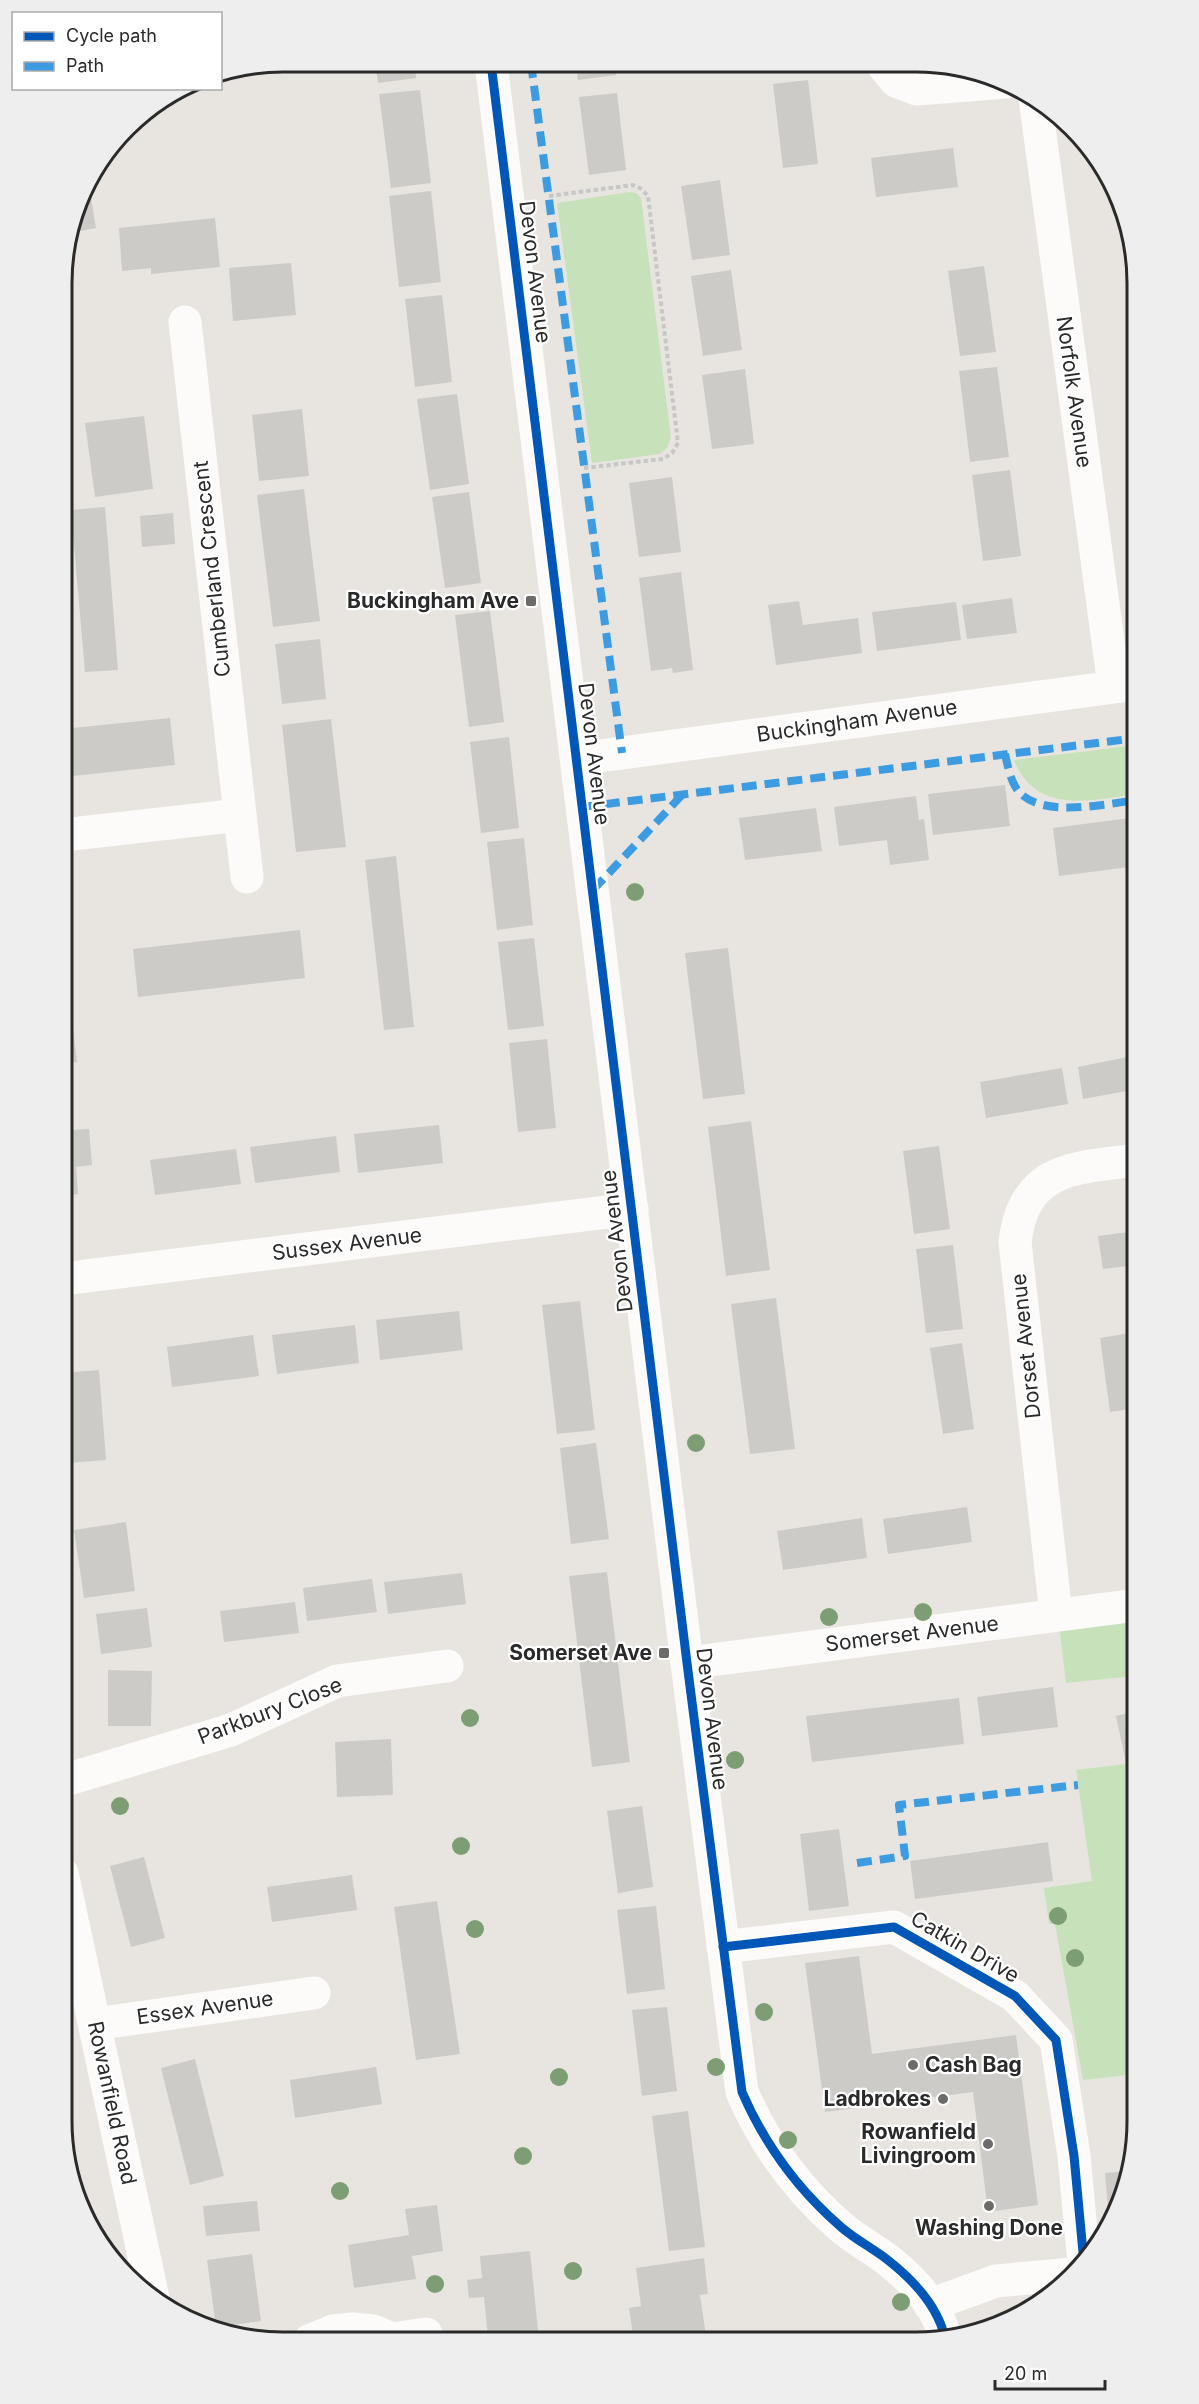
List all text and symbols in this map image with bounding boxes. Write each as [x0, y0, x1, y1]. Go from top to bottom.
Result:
legend [12, 12, 222, 90]
text: Cycle path [66, 25, 157, 46]
text: Path [66, 55, 104, 76]
street label: Devon Avenue [514, 199, 557, 344]
street label: Norfolk Avenue [1051, 315, 1097, 469]
street label: Cumberland Crescent [188, 460, 235, 678]
place label: Buckingham Ave [347, 588, 519, 613]
marker: Buckingham Ave [524, 594, 538, 608]
street label: Devon Avenue [573, 681, 616, 826]
street label: Buckingham Avenue [755, 694, 959, 747]
street label: Devon Avenue [595, 1169, 638, 1314]
street label: Sussex Avenue [270, 1222, 423, 1265]
street label: Dorset Avenue [1005, 1272, 1046, 1420]
street label: Somerset Avenue [824, 1610, 1000, 1657]
place label: Somerset Ave [509, 1640, 652, 1665]
marker: Somerset Ave [657, 1646, 671, 1660]
street label: Devon Avenue [691, 1646, 734, 1791]
street label: Parkbury Close [194, 1672, 346, 1750]
street label: Catkin Drive [907, 1905, 1024, 1988]
street label: Essex Avenue [135, 1986, 275, 2029]
street label: Rowanfield Road [83, 2019, 142, 2187]
place label: Cash Bag [925, 2052, 1022, 2077]
marker: Cash Bag [906, 2058, 920, 2072]
place label: Ladbrokes [824, 2086, 931, 2111]
marker: Ladbrokes [936, 2092, 950, 2106]
place label: Rowanfield Livingroom [861, 2119, 976, 2168]
marker: Rowanfield Livingroom [981, 2137, 995, 2151]
marker: Washing Done [982, 2199, 996, 2213]
place label: Washing Done [915, 2215, 1063, 2240]
scale bar [995, 2353, 1104, 2391]
text: 20 m [1004, 2363, 1047, 2384]

